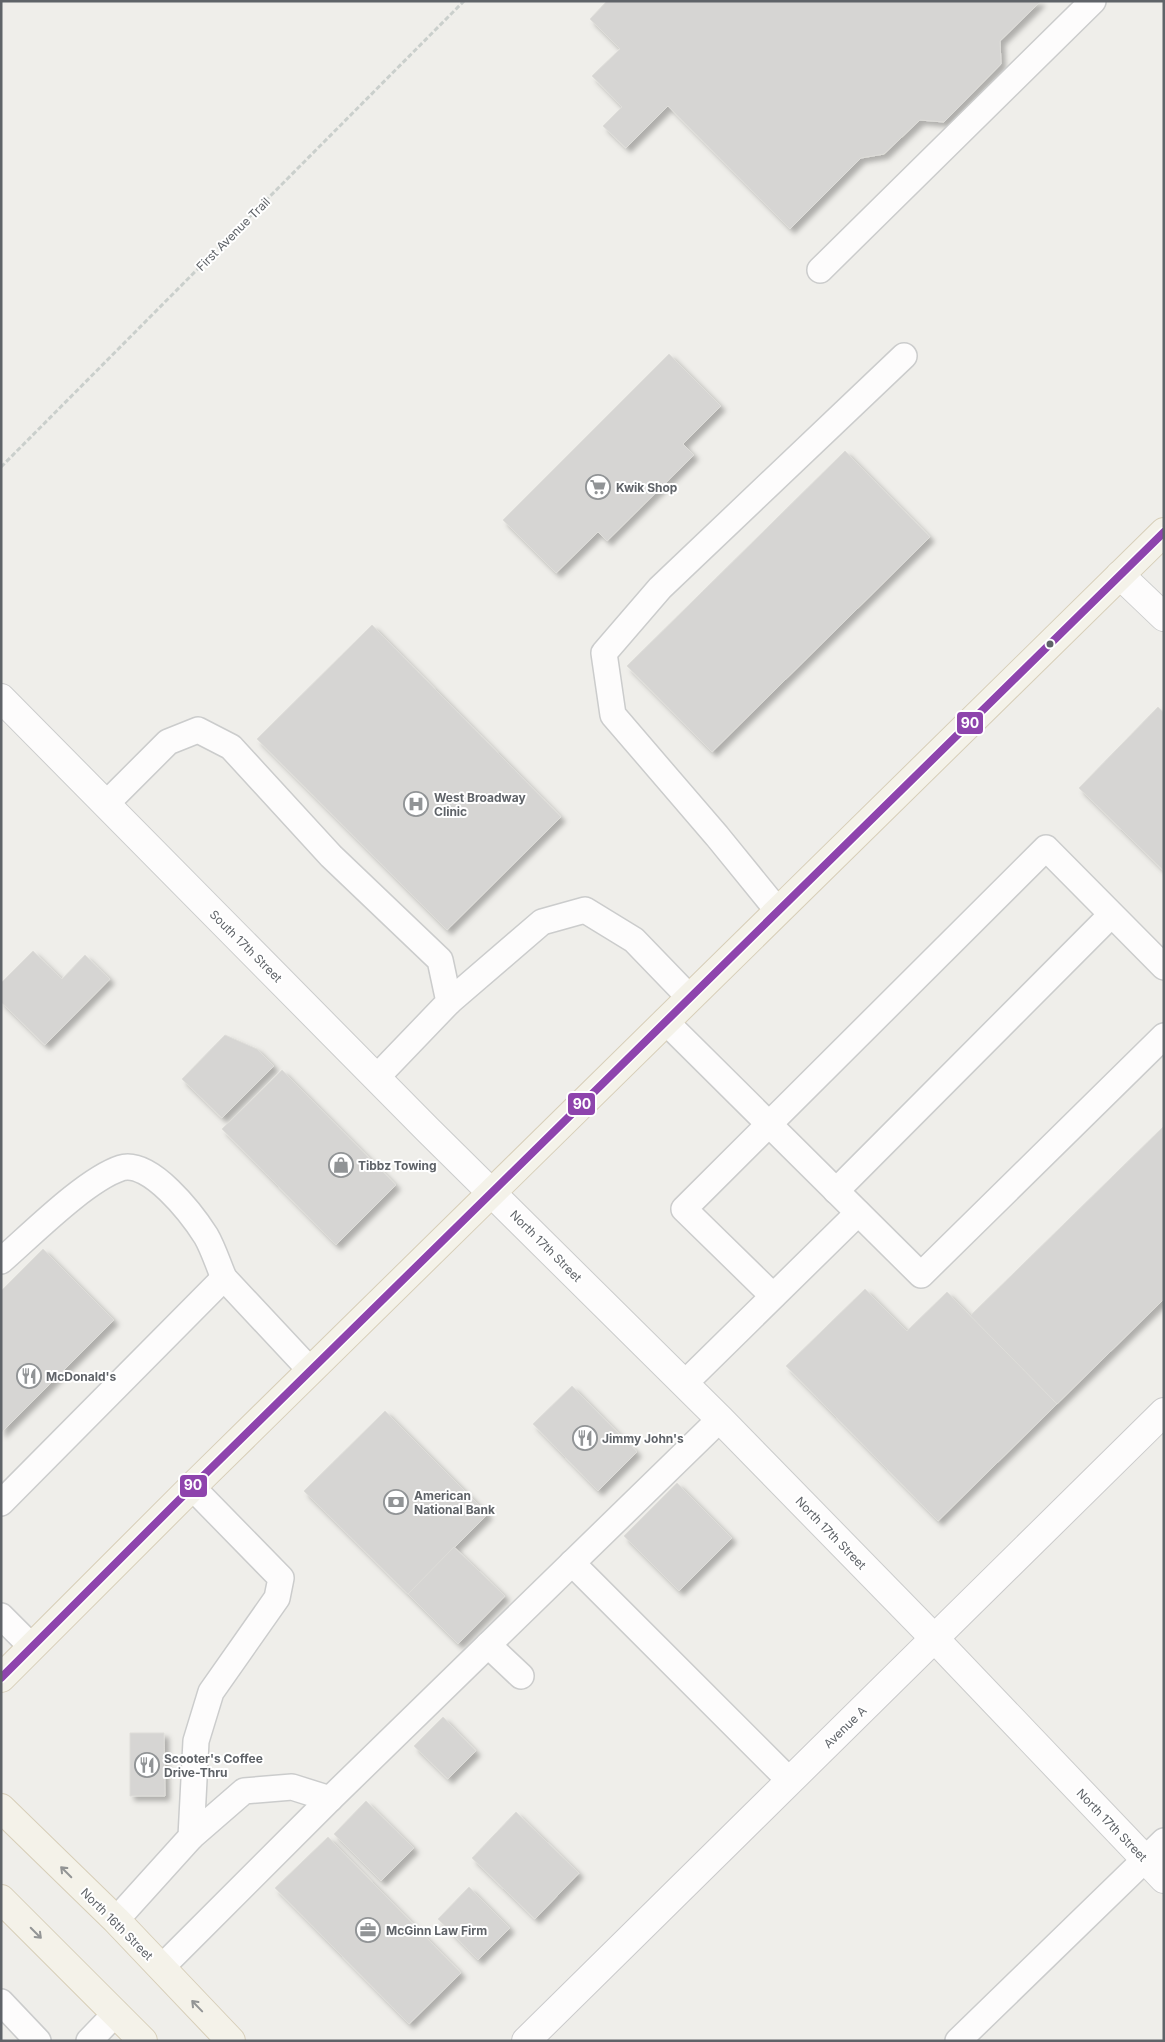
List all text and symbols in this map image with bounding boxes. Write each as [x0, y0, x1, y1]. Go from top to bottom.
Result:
street label: First Avenue Trail [193, 194, 273, 274]
supermarket icon: Kwik Shop [585, 474, 611, 500]
place label: Kwik Shop [616, 480, 678, 495]
unlabelled marker [1045, 639, 1055, 649]
line badge: 90 [956, 711, 984, 735]
text: 90 [961, 714, 979, 731]
place label: West Broadway Clinic [434, 790, 526, 819]
hospital icon: West Broadway Clinic [403, 791, 429, 817]
street label: South 17th Street [207, 907, 285, 985]
line badge: 90 [567, 1092, 596, 1116]
text: 90 [573, 1095, 591, 1112]
shop icon: Tibbz Towing [328, 1152, 354, 1178]
place label: Tibbz Towing [358, 1158, 437, 1173]
street label: North 17th Street [507, 1207, 585, 1285]
restaurant icon: McDonald's [16, 1363, 42, 1389]
place label: McDonald's [46, 1369, 116, 1384]
restaurant icon: Jimmy John's [572, 1425, 598, 1451]
place label: Jimmy John's [602, 1431, 684, 1446]
line badge: 90 [179, 1474, 208, 1498]
text: 90 [184, 1476, 202, 1493]
place label: American National Bank [414, 1488, 495, 1517]
bank icon: American National Bank [383, 1489, 409, 1515]
street label: North 17th Street [793, 1494, 870, 1573]
street label: Avenue A [820, 1703, 870, 1751]
place label: Scooter's Coffee Drive-Thru [164, 1751, 263, 1780]
restaurant icon: Scooter's Coffee Drive-Thru [134, 1752, 160, 1778]
street label: North 17th Street [1074, 1786, 1151, 1865]
one-way arrow [60, 1866, 72, 1878]
street label: North 16th Street [78, 1885, 156, 1963]
office icon: McGinn Law Firm [355, 1917, 381, 1943]
place label: McGinn Law Firm [386, 1923, 487, 1938]
one-way arrow [30, 1927, 42, 1939]
one-way arrow [191, 1999, 203, 2012]

